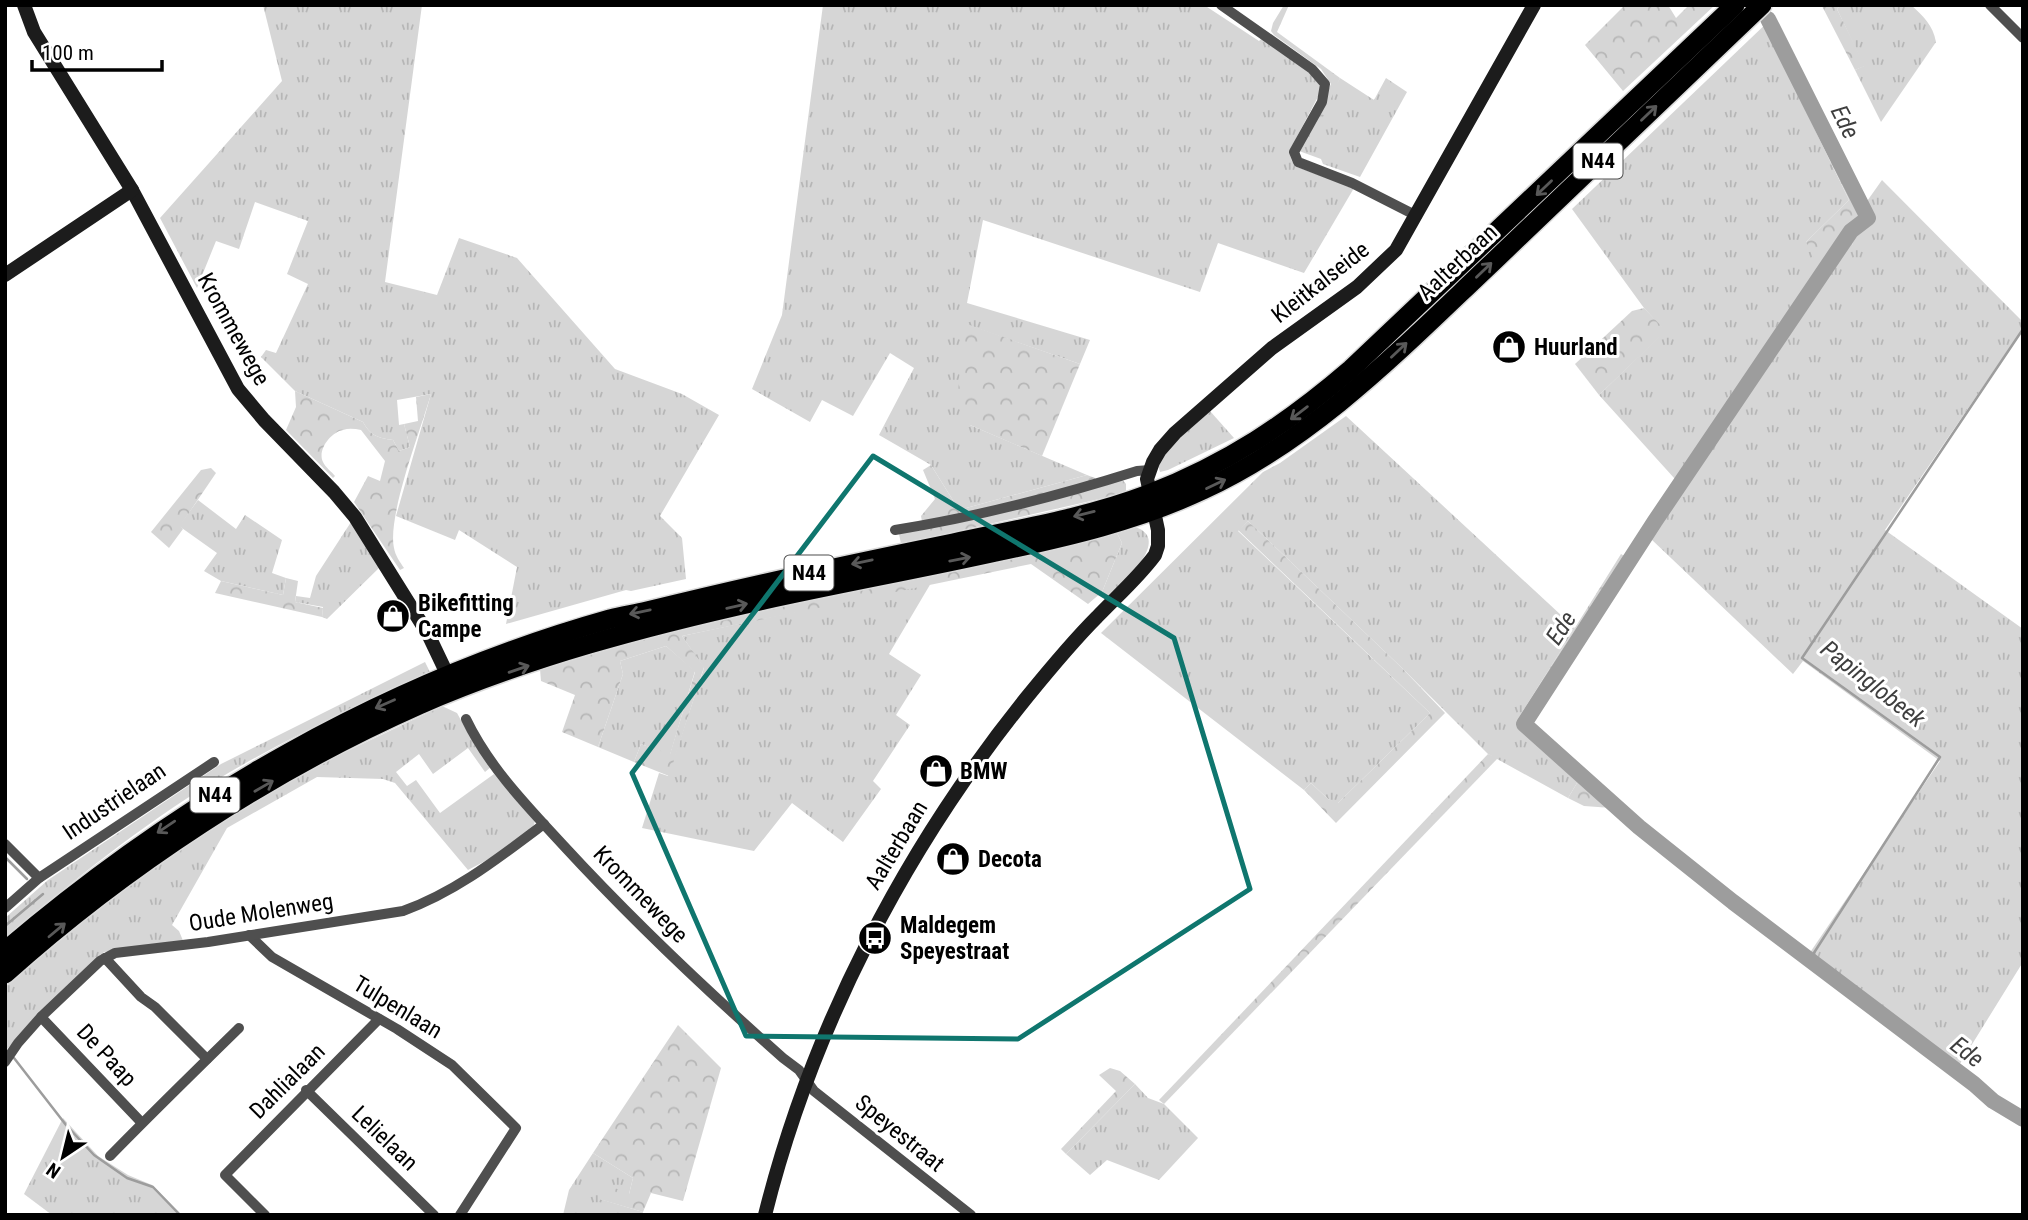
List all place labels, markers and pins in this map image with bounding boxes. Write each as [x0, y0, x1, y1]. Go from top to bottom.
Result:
shop icon: Huurland [1490, 328, 1528, 366]
place label: Huurland [1534, 334, 1618, 361]
place label: Bikefitting Campe [418, 590, 514, 643]
shop icon: Bikefitting Campe [374, 597, 412, 635]
shop icon: BMW [917, 752, 955, 790]
place label: BMW [960, 758, 1008, 785]
shop icon: Decota [934, 840, 972, 878]
place label: Decota [978, 846, 1042, 873]
place label: Maldegem Speyestraat [900, 912, 1009, 965]
bus stop icon: Maldegem Speyestraat [856, 919, 894, 957]

